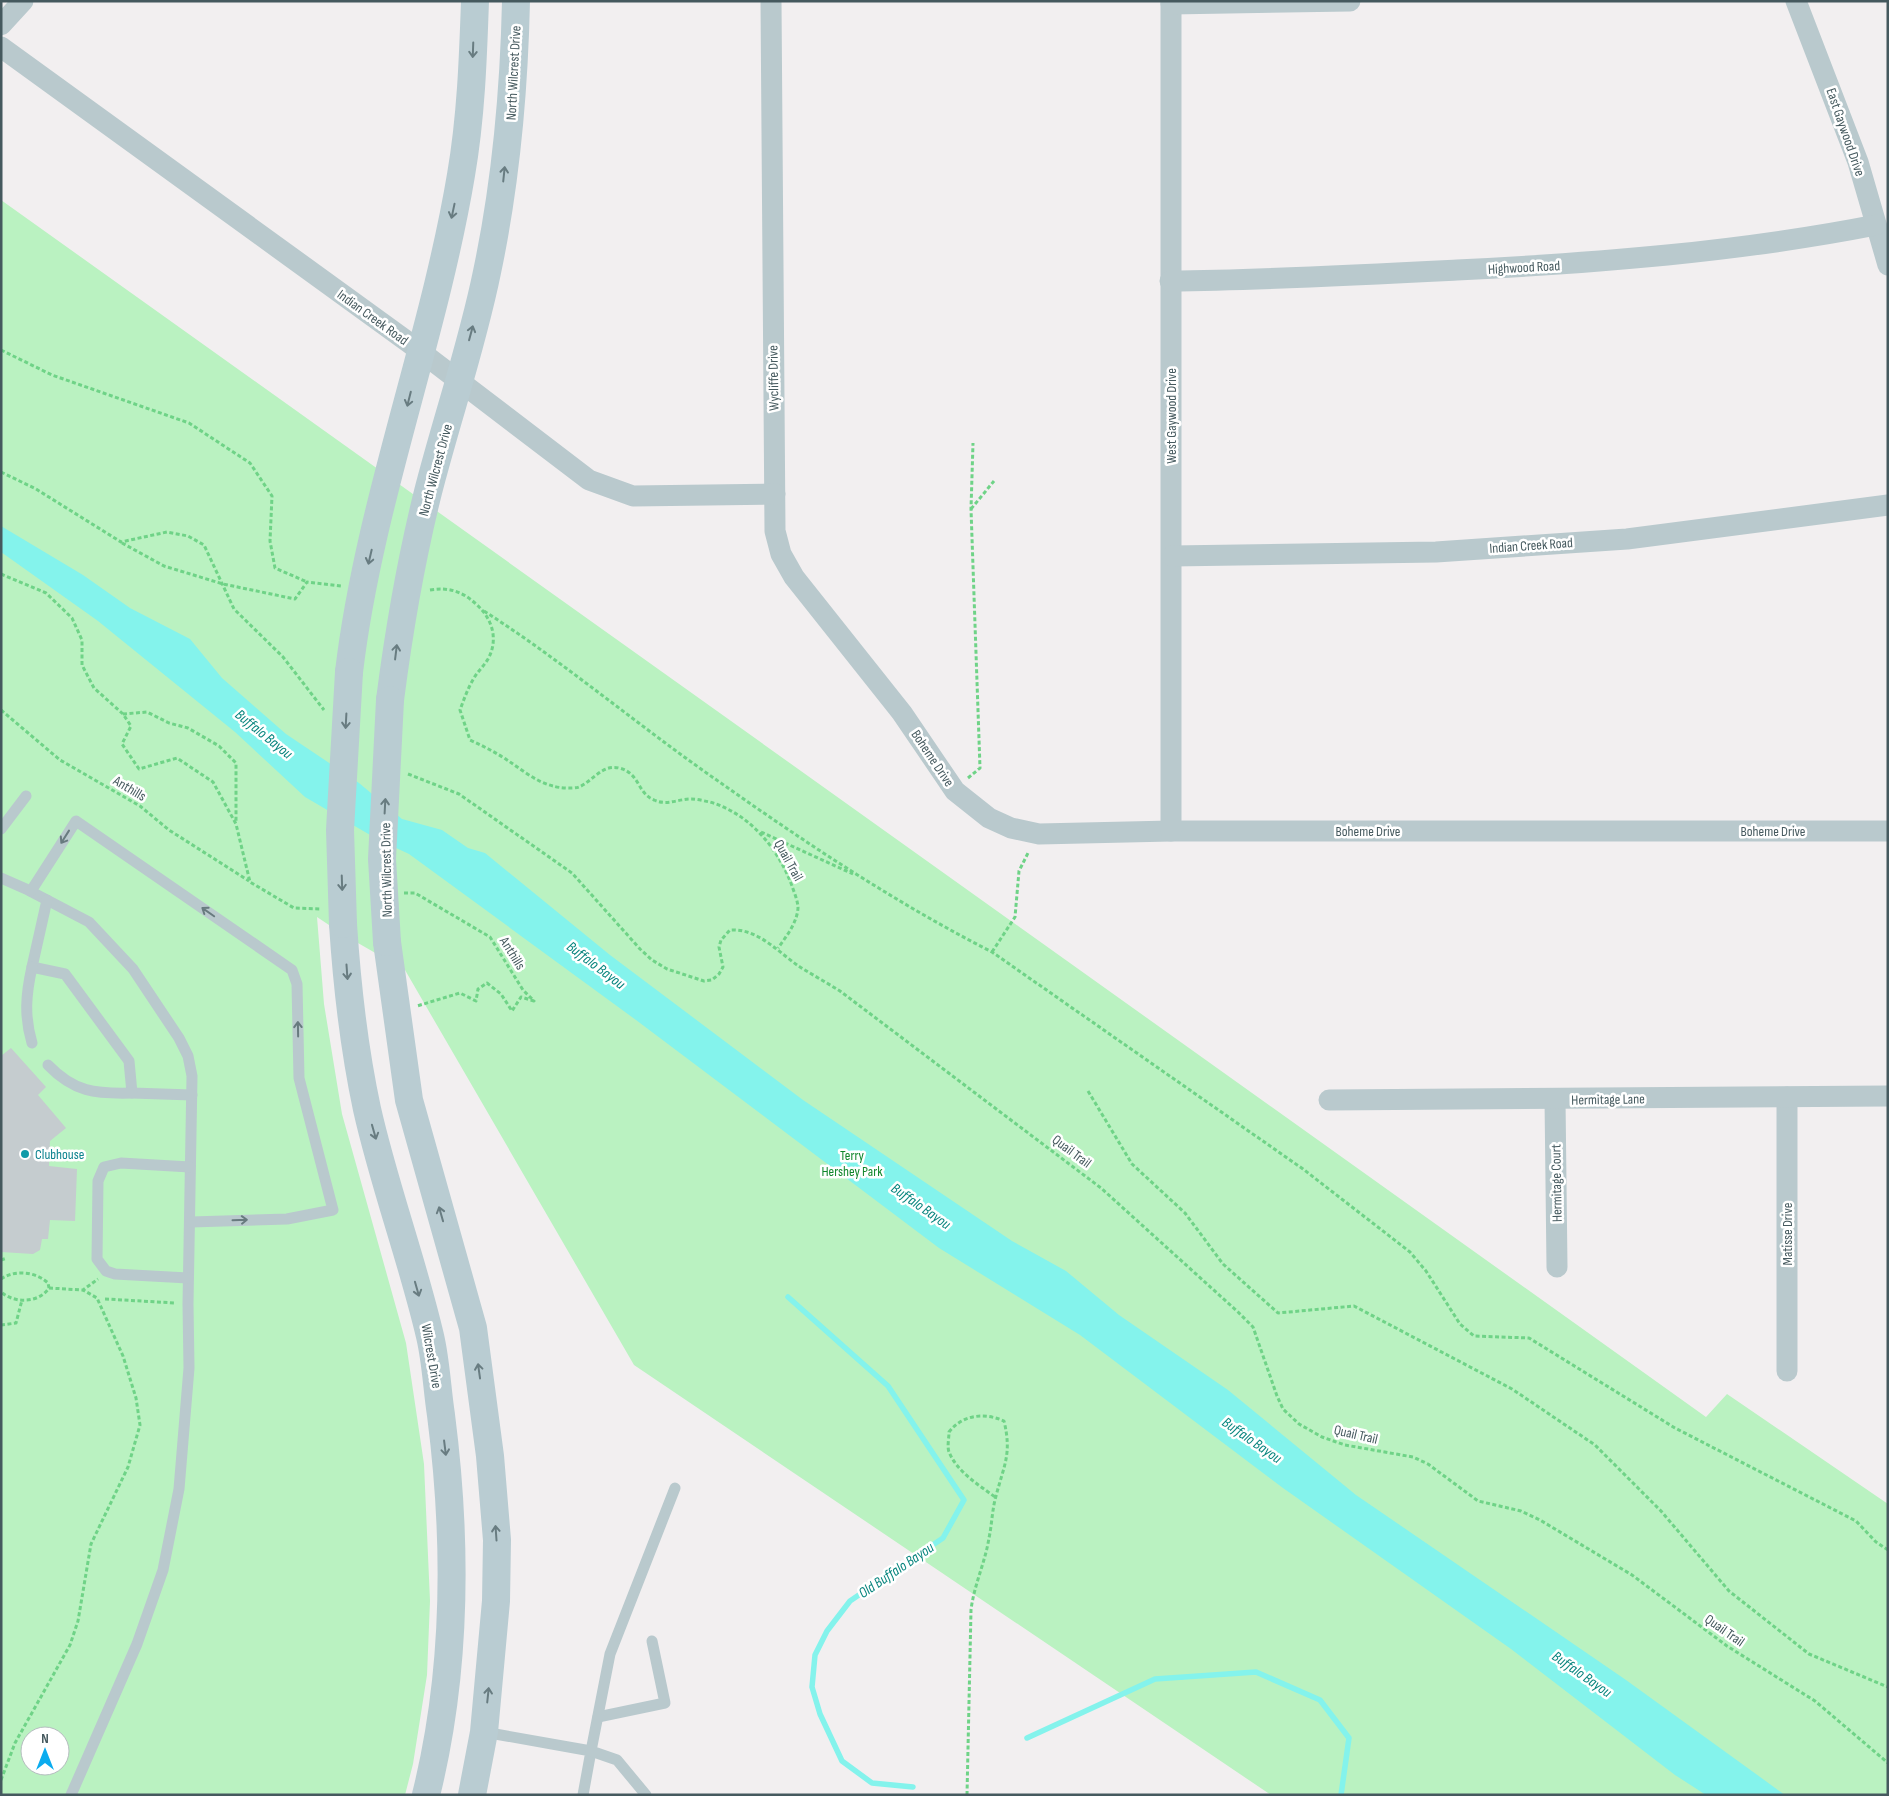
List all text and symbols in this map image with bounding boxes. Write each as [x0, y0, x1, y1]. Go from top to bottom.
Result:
street label: North Wilcrest Drive [503, 25, 524, 121]
one-way arrow [468, 42, 478, 58]
street label: East Gaywood Drive [1823, 86, 1869, 178]
one-way arrow [499, 167, 509, 183]
one-way arrow [448, 203, 457, 219]
street label: Highwood Road [1488, 257, 1561, 278]
street label: Indian Creek Road [334, 286, 412, 349]
one-way arrow [467, 326, 476, 342]
street label: Wycliffe Drive [764, 345, 783, 411]
street label: West Gaywood Drive [1163, 368, 1180, 464]
one-way arrow [403, 390, 413, 406]
street label: North Wilcrest Drive [415, 422, 456, 518]
street label: Indian Creek Road [1489, 534, 1573, 557]
one-way arrow [365, 548, 374, 564]
one-way arrow [391, 644, 401, 660]
water label: Buffalo Bayou [231, 705, 297, 764]
one-way arrow [341, 712, 351, 729]
street label: Boheme Drive [907, 727, 958, 790]
street label: Anthills [109, 771, 149, 805]
one-way arrow [381, 798, 390, 814]
street label: North Wilcrest Drive [377, 822, 396, 918]
street label: Boheme Drive [1336, 823, 1400, 840]
street label: Boheme Drive [1741, 823, 1805, 840]
one-way arrow [60, 830, 71, 844]
street label: Quail Trail [770, 837, 807, 884]
one-way arrow [337, 875, 347, 891]
one-way arrow [201, 907, 215, 917]
street label: Anthills [495, 933, 529, 973]
water label: Buffalo Bayou [563, 937, 629, 994]
one-way arrow [342, 964, 351, 980]
one-way arrow [293, 1022, 303, 1038]
street label: Hermitage Lane [1571, 1090, 1645, 1109]
one-way arrow [369, 1124, 379, 1140]
street label: Quail Trail [1049, 1131, 1095, 1172]
street label: Hermitage Court [1547, 1144, 1566, 1222]
place label: Clubhouse [35, 1146, 84, 1163]
park label: Terry Hershey Park [821, 1147, 883, 1180]
marker: Clubhouse [19, 1148, 31, 1160]
water label: Buffalo Bayou [887, 1179, 955, 1234]
street label: Matisse Drive [1779, 1203, 1796, 1265]
one-way arrow [435, 1206, 445, 1222]
one-way arrow [231, 1216, 247, 1225]
one-way arrow [413, 1280, 423, 1296]
street label: Wilcrest Drive [417, 1322, 446, 1390]
one-way arrow [473, 1364, 483, 1380]
water label: Buffalo Bayou [1218, 1413, 1286, 1468]
street label: Quail Trail [1332, 1421, 1380, 1448]
one-way arrow [440, 1440, 450, 1456]
one-way arrow [491, 1525, 501, 1541]
water label: Old Buffalo Bayou [855, 1538, 938, 1603]
street label: Quail Trail [1702, 1611, 1748, 1650]
water label: Buffalo Bayou [1548, 1647, 1616, 1702]
one-way arrow [483, 1687, 493, 1703]
north arrow [20, 1726, 70, 1776]
text: N [41, 1730, 49, 1747]

